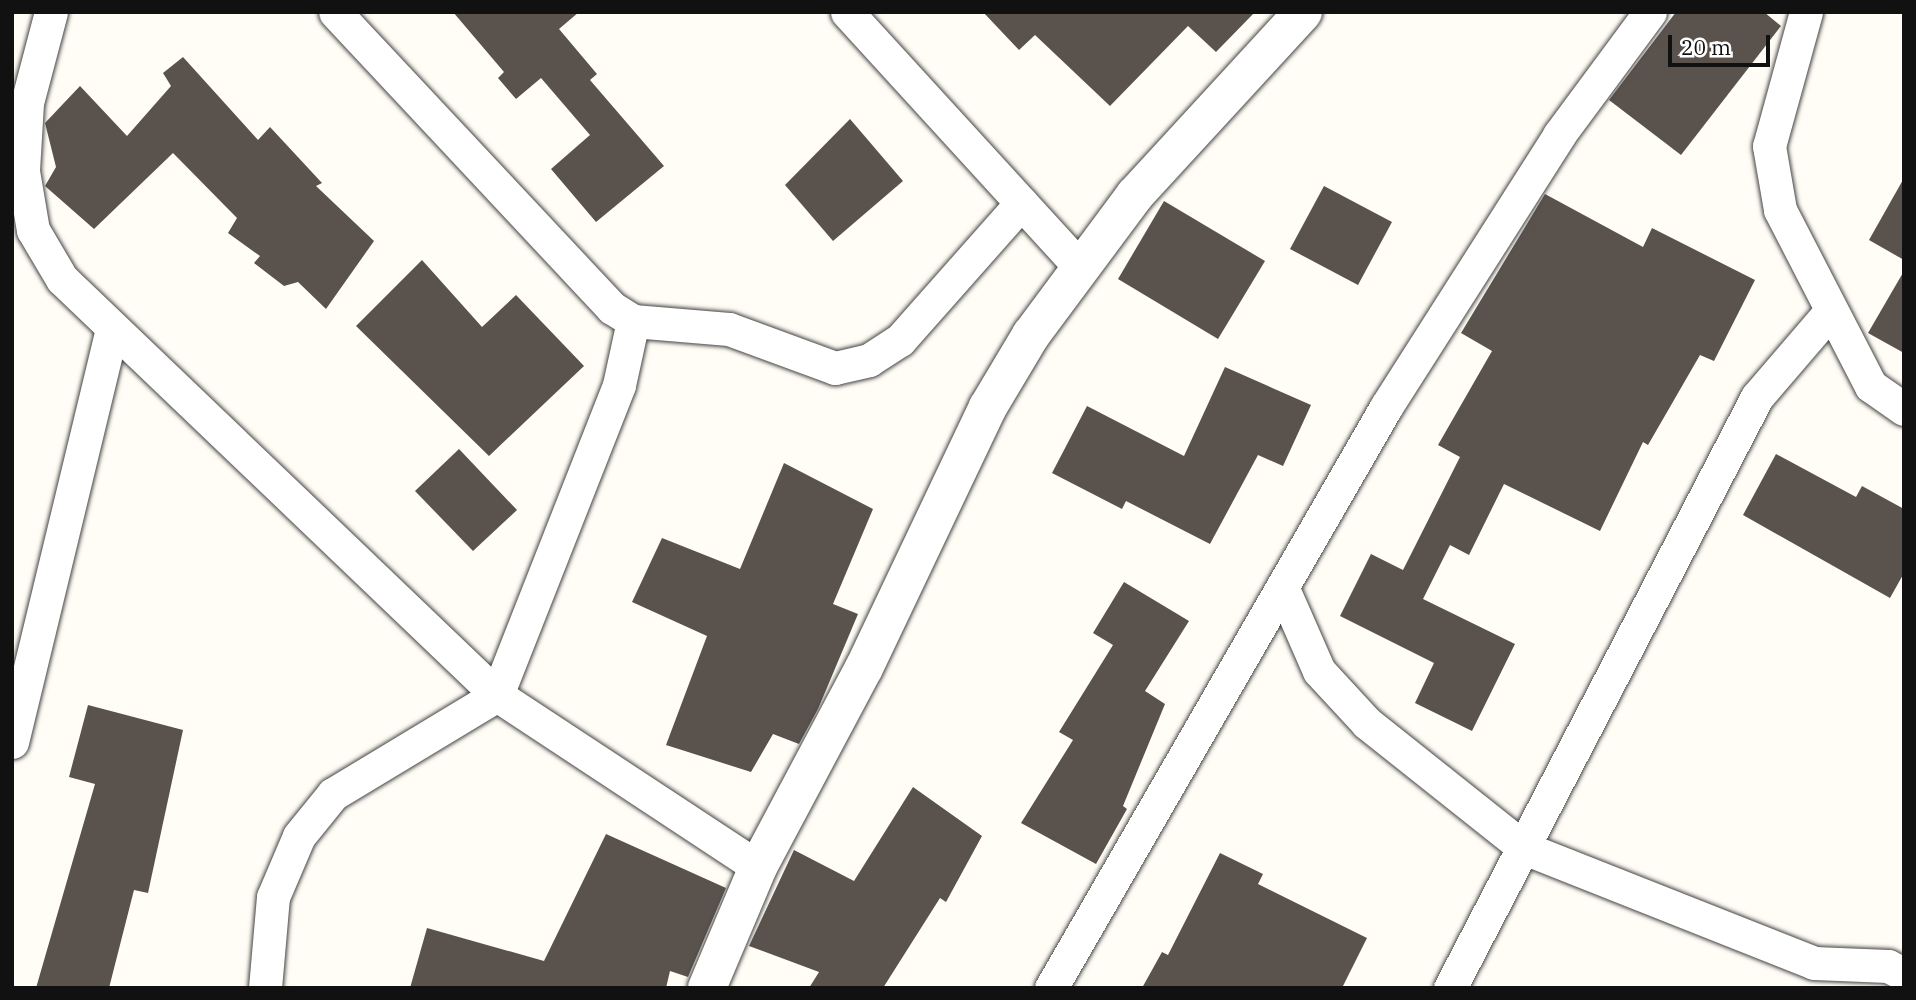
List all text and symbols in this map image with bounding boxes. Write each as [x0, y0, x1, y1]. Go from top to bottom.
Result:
scale bar [1671, 21, 1772, 65]
text: 20 m [1681, 33, 1731, 61]

